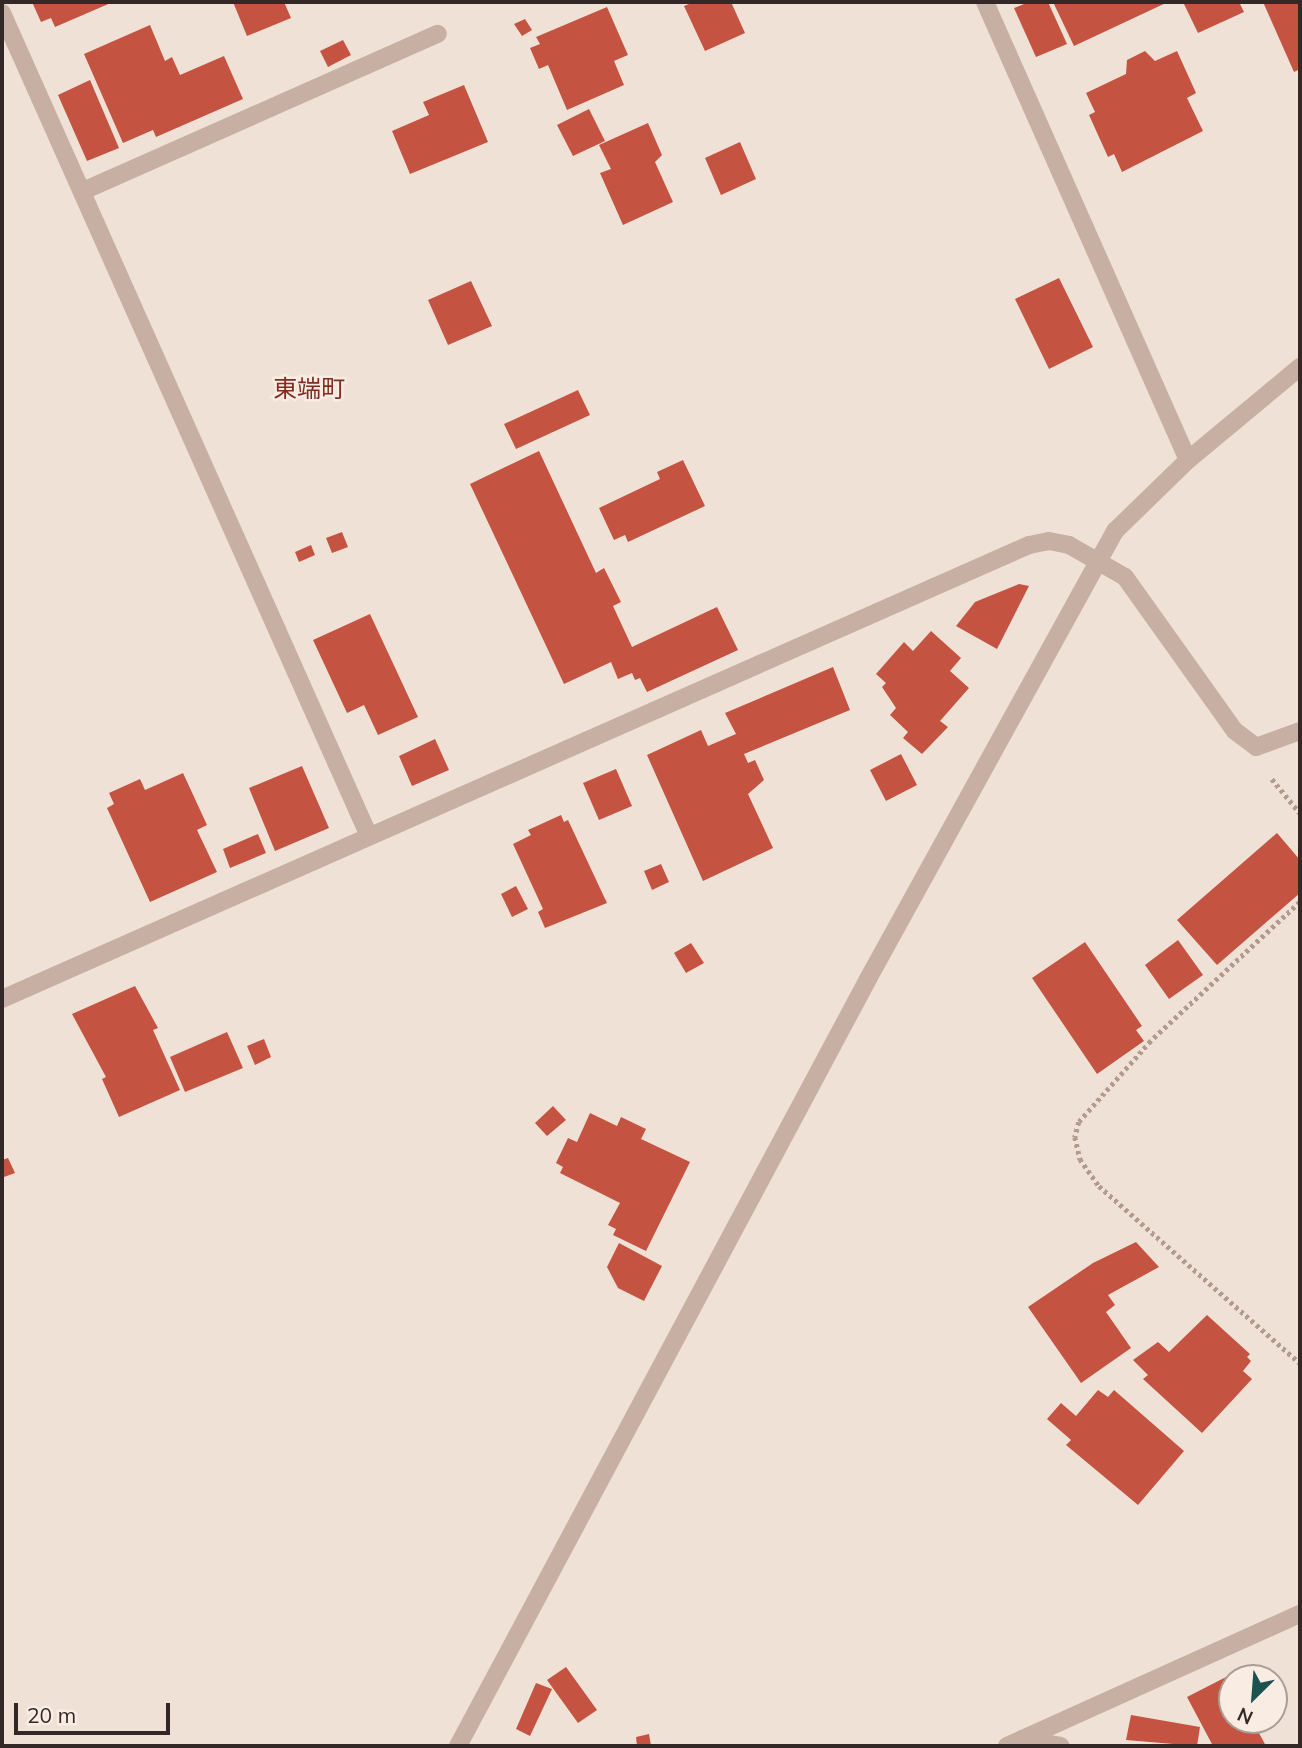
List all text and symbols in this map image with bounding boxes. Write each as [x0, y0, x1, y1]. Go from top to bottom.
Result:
district label: 東端町 [273, 375, 345, 403]
north arrow [1218, 1664, 1288, 1734]
scale bar [18, 1688, 173, 1732]
text: 20 m [27, 1702, 76, 1728]
text: N [1233, 1702, 1257, 1730]

